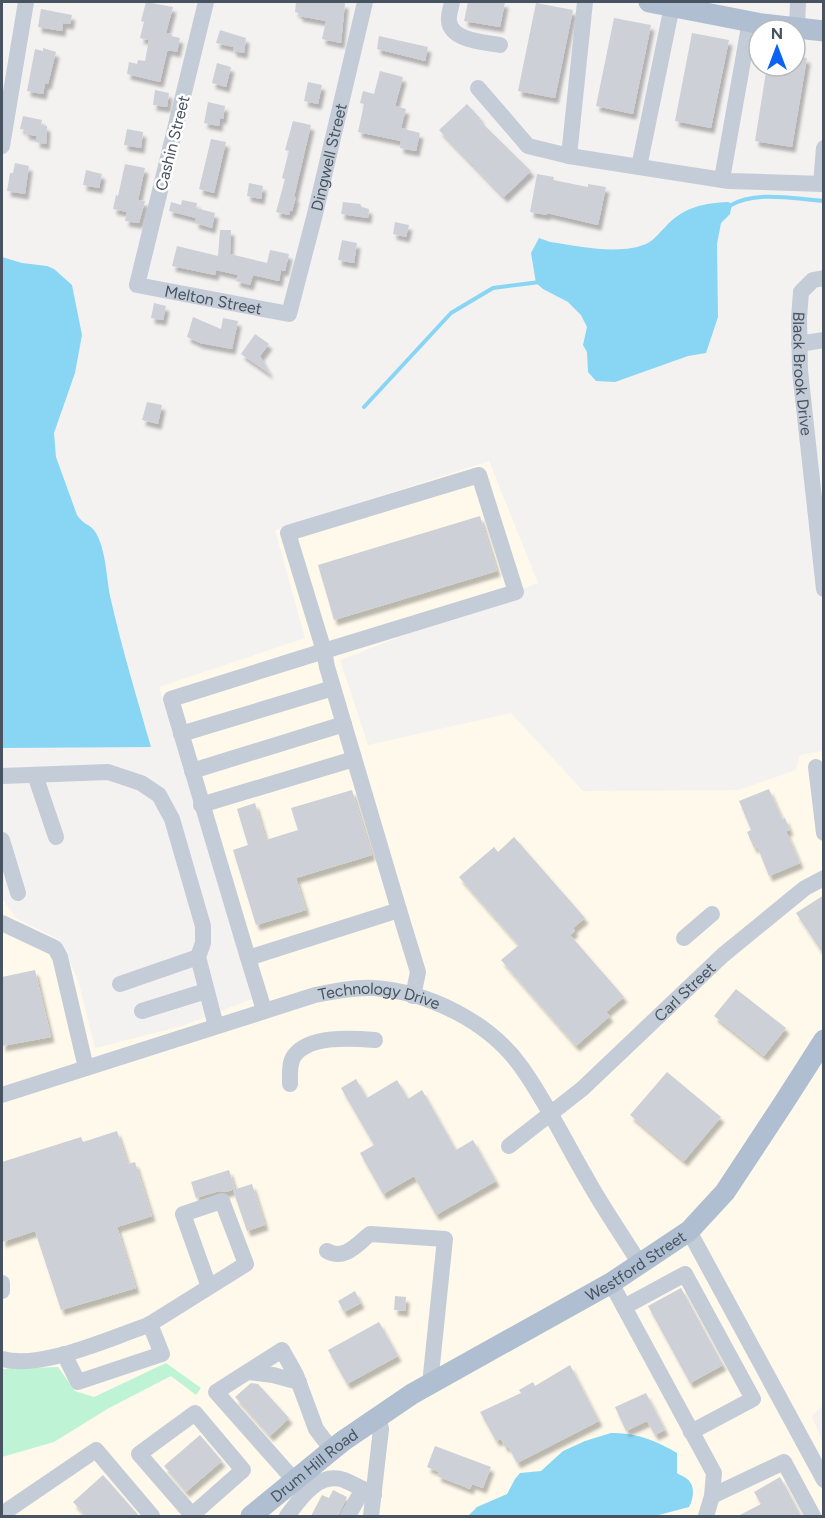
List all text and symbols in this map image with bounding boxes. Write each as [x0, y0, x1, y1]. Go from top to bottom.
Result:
north arrow [747, 18, 807, 78]
text: N [771, 24, 783, 43]
street label: Cashin Street [151, 94, 193, 193]
street label: Dingwell Street [307, 101, 351, 213]
street label: Melton Street [163, 281, 264, 319]
street label: Black Brook Drive [789, 311, 816, 437]
street label: Carl Street [650, 958, 719, 1026]
street label: Technology Drive [316, 979, 443, 1014]
street label: Westford Street [582, 1227, 690, 1305]
street label: Drum Hill Road [267, 1425, 362, 1506]

